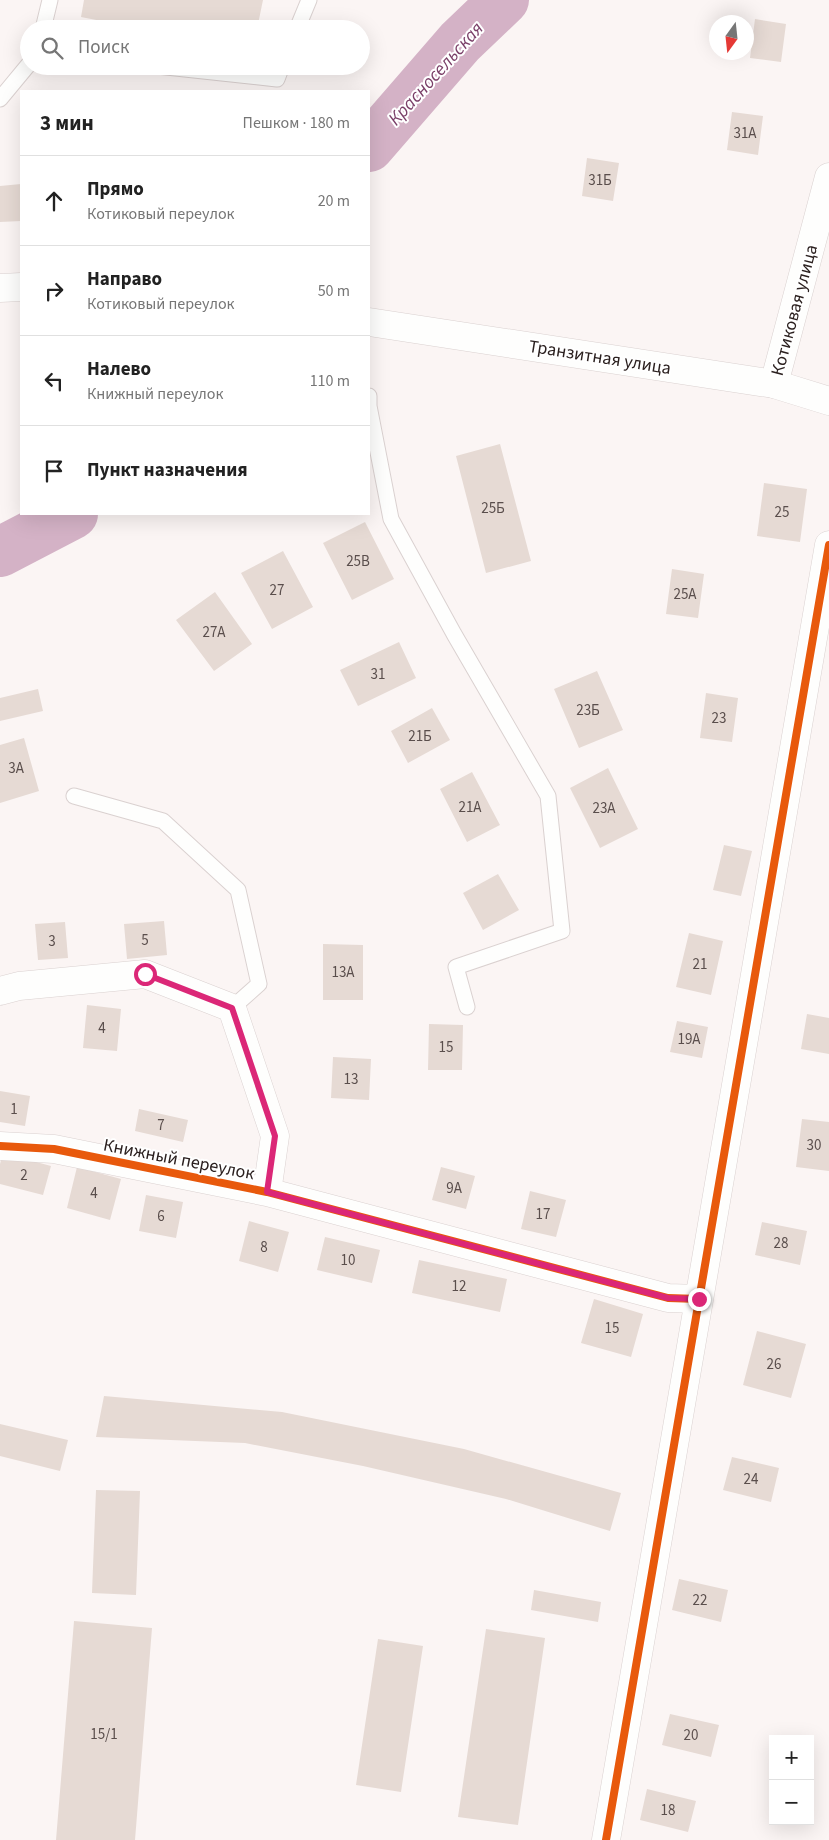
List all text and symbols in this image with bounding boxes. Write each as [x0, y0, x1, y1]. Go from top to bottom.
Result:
north arrow [709, 15, 754, 60]
water label: Красносельская [382, 16, 490, 132]
search box [20, 20, 370, 75]
icon: search [38, 34, 66, 62]
text: Поиск [78, 34, 129, 61]
text: 3 мин [40, 108, 94, 138]
text: Пешком · 180 m [243, 112, 350, 134]
house number: 31А [733, 123, 757, 144]
house number: 31Б [588, 170, 612, 191]
text: Прямо [87, 176, 144, 203]
icon: ahead [40, 187, 68, 215]
text: 20 m [318, 190, 350, 212]
text: Котиковый переулок [87, 203, 235, 225]
street label: Котиковая улица [765, 242, 824, 378]
text: Направо [87, 266, 162, 293]
icon: right [40, 277, 68, 305]
text: 50 m [318, 280, 350, 302]
text: Котиковый переулок [87, 293, 235, 315]
street label: Транзитная улица [527, 334, 673, 381]
text: Налево [87, 356, 151, 383]
icon: left [40, 367, 68, 395]
text: 110 m [310, 370, 350, 392]
text: Книжный переулок [87, 383, 223, 405]
icon: arrive [40, 457, 68, 485]
text: Пункт назначения [87, 457, 248, 484]
house number: 25Б [481, 498, 505, 519]
house number: 25 [775, 502, 789, 523]
house number: 25В [346, 551, 370, 572]
house number: 27 [270, 580, 284, 601]
house number: 25А [673, 584, 697, 605]
house number: 27А [202, 622, 226, 643]
house number: 31 [371, 664, 385, 685]
house number: 23Б [576, 700, 600, 721]
house number: 23 [712, 708, 726, 729]
house number: 21Б [408, 726, 432, 747]
house number: 3А [8, 758, 25, 779]
house number: 21А [458, 797, 482, 818]
house number: 23А [592, 798, 616, 819]
house number: 5 [141, 930, 149, 951]
house number: 3 [48, 931, 56, 952]
house number: 21 [693, 954, 707, 975]
house number: 13А [331, 962, 355, 983]
route start [134, 963, 157, 986]
house number: 4 [98, 1018, 106, 1039]
house number: 19А [677, 1029, 701, 1050]
house number: 15 [439, 1037, 453, 1058]
house number: 13 [344, 1069, 358, 1090]
house number: 1 [10, 1099, 18, 1120]
house number: 7 [157, 1115, 165, 1136]
street label: Книжный переулок [101, 1133, 257, 1186]
house number: 30 [807, 1135, 821, 1156]
house number: 2 [20, 1165, 28, 1186]
house number: 9А [446, 1178, 463, 1199]
house number: 4 [90, 1183, 98, 1204]
house number: 17 [536, 1204, 550, 1225]
house number: 6 [157, 1206, 165, 1227]
house number: 28 [774, 1233, 788, 1254]
house number: 8 [260, 1237, 268, 1258]
house number: 10 [341, 1250, 355, 1271]
house number: 12 [452, 1276, 466, 1297]
route end [688, 1288, 711, 1311]
house number: 15 [605, 1318, 619, 1339]
house number: 26 [767, 1354, 781, 1375]
house number: 24 [744, 1469, 759, 1490]
house number: 22 [693, 1590, 707, 1611]
house number: 15/1 [90, 1724, 118, 1745]
house number: 20 [684, 1725, 698, 1746]
map controls [769, 1735, 814, 1825]
button: + [769, 1735, 814, 1780]
button: − [769, 1780, 814, 1825]
house number: 18 [661, 1800, 675, 1821]

